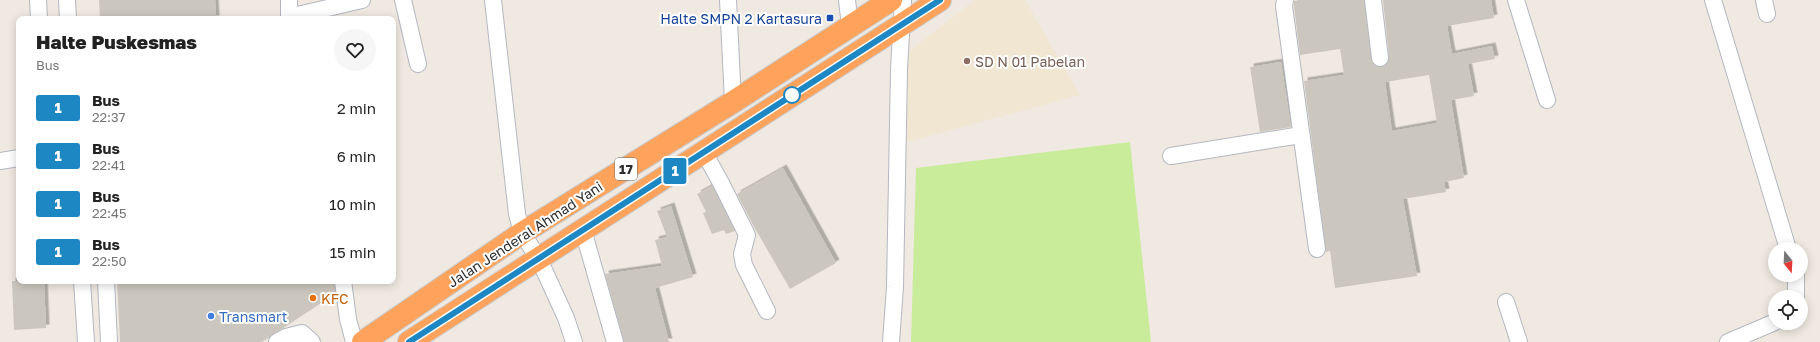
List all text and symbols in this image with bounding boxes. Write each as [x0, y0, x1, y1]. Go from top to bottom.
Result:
place label: Halte SMPN 2 Kartasura [660, 10, 822, 27]
marker: Halte SMPN 2 Kartasura [825, 13, 835, 23]
button: heart [334, 29, 376, 71]
text: Halte Puskesmas [36, 30, 197, 53]
place label: SD N 01 Pabelan [975, 53, 1085, 70]
marker: SD N 01 Pabelan [962, 56, 972, 66]
text: Bus [36, 57, 59, 73]
unlabelled marker [783, 86, 801, 104]
text: Bus [92, 91, 120, 109]
text: 1 [54, 99, 62, 116]
text: 2 min [337, 99, 376, 117]
text: 22:37 [92, 109, 125, 125]
text: Bus [92, 139, 120, 157]
text: 1 [54, 147, 62, 164]
text: 6 min [337, 147, 376, 165]
text: 22:41 [92, 157, 125, 173]
road number: 17 [615, 158, 637, 180]
line badge: 1 [662, 158, 688, 184]
text: 1 [671, 162, 679, 179]
street label: Jalan Jenderal Ahmad Yani [444, 178, 606, 290]
text: Bus [92, 187, 120, 205]
text: 1 [54, 195, 62, 212]
text: 10 min [329, 195, 376, 213]
text: 22:45 [92, 205, 126, 221]
text: Bus [92, 235, 120, 253]
north arrow [1768, 242, 1808, 282]
map controls [1768, 242, 1808, 330]
text: 1 [54, 243, 62, 260]
text: 15 min [330, 243, 376, 261]
text: 22:50 [92, 253, 127, 269]
place label: KFC [321, 290, 348, 307]
button: locate [1768, 290, 1808, 330]
marker: KFC [308, 293, 318, 303]
place label: Transmart [219, 308, 287, 325]
marker: Transmart [206, 311, 216, 321]

